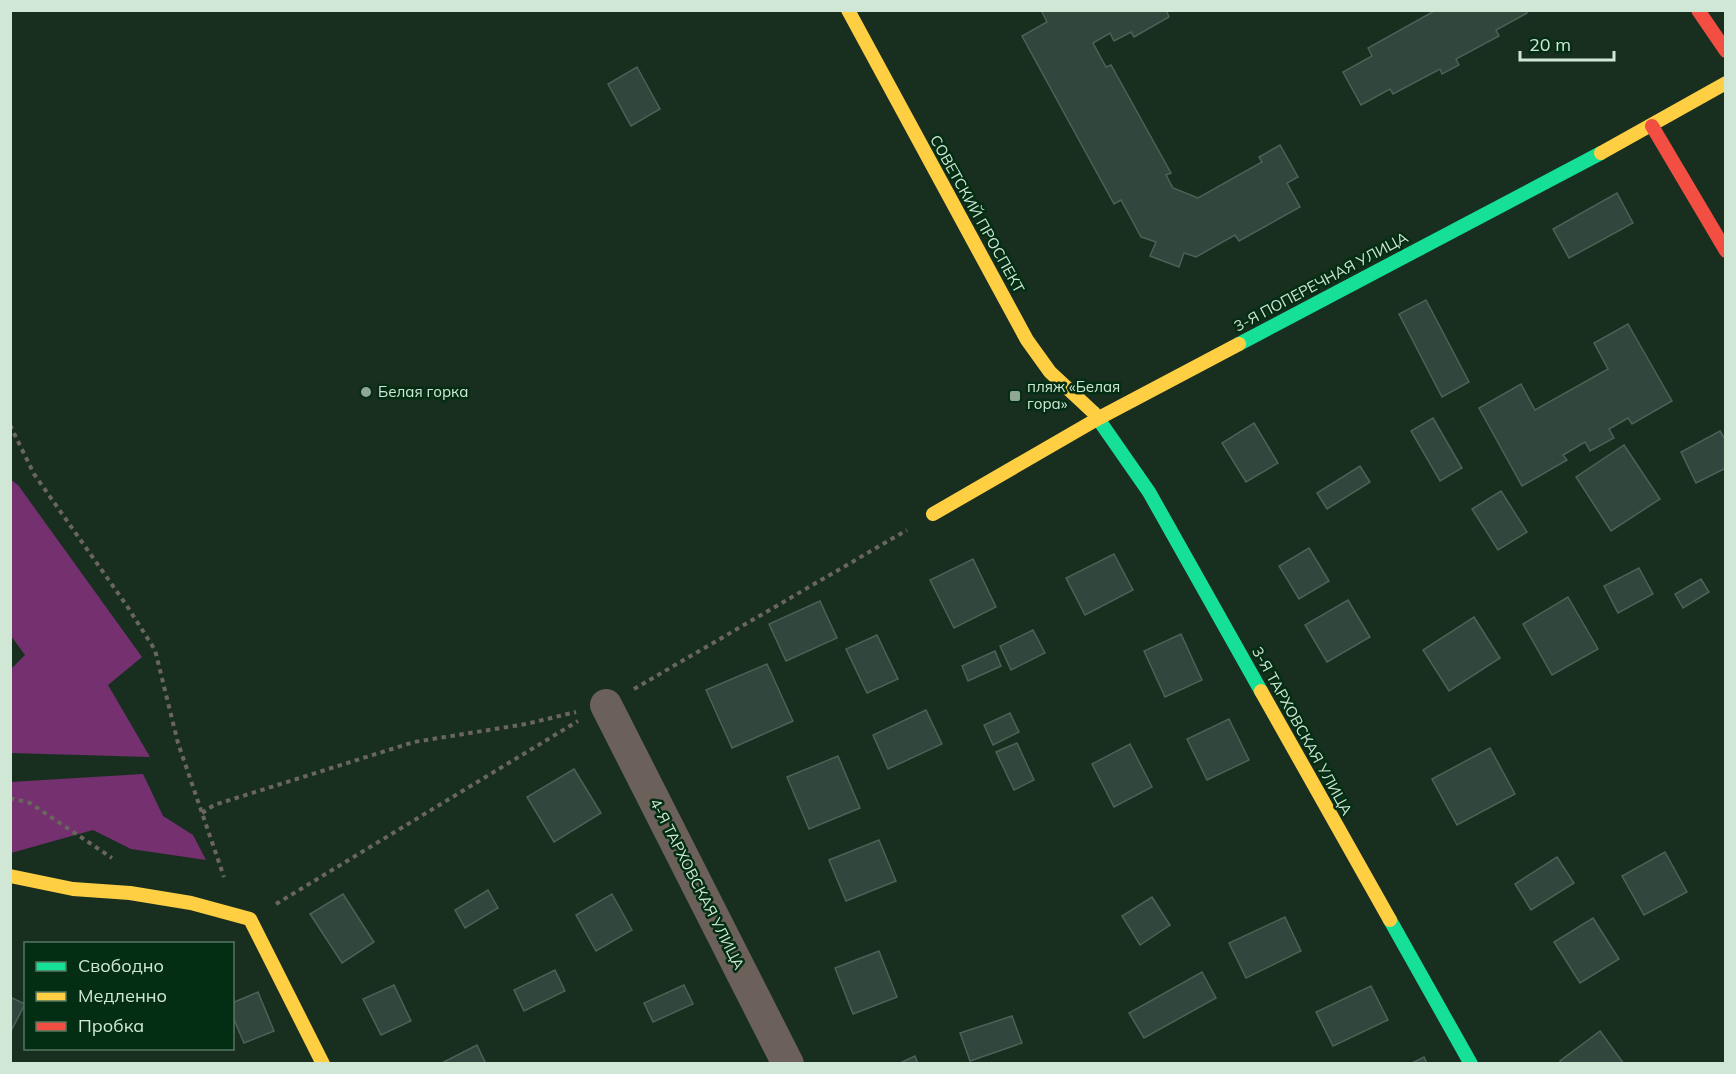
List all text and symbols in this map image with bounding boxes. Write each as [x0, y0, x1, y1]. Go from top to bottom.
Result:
scale bar [1520, 24, 1614, 62]
text: 20 m [1529, 33, 1571, 56]
street label: СОВЕТСКИЙ ПРОСПЕКТ [926, 132, 1029, 296]
street label: 3-Я ПОПЕРЕЧНАЯ УЛИЦА [1230, 228, 1411, 336]
place label: пляж «Белая гора» [1027, 377, 1120, 413]
place label: Белая горка [378, 382, 468, 401]
marker: Белая горка [359, 385, 373, 399]
marker: пляж «Белая гора» [1008, 389, 1022, 403]
street label: 3-Я ТАРХОВСКАЯ УЛИЦА [1248, 643, 1357, 818]
street label: 4-Я ТАРХОВСКАЯ УЛИЦА [646, 795, 749, 973]
legend [24, 942, 234, 1050]
text: Свободно [78, 954, 164, 977]
text: Медленно [78, 984, 167, 1007]
text: Пробка [78, 1014, 144, 1037]

